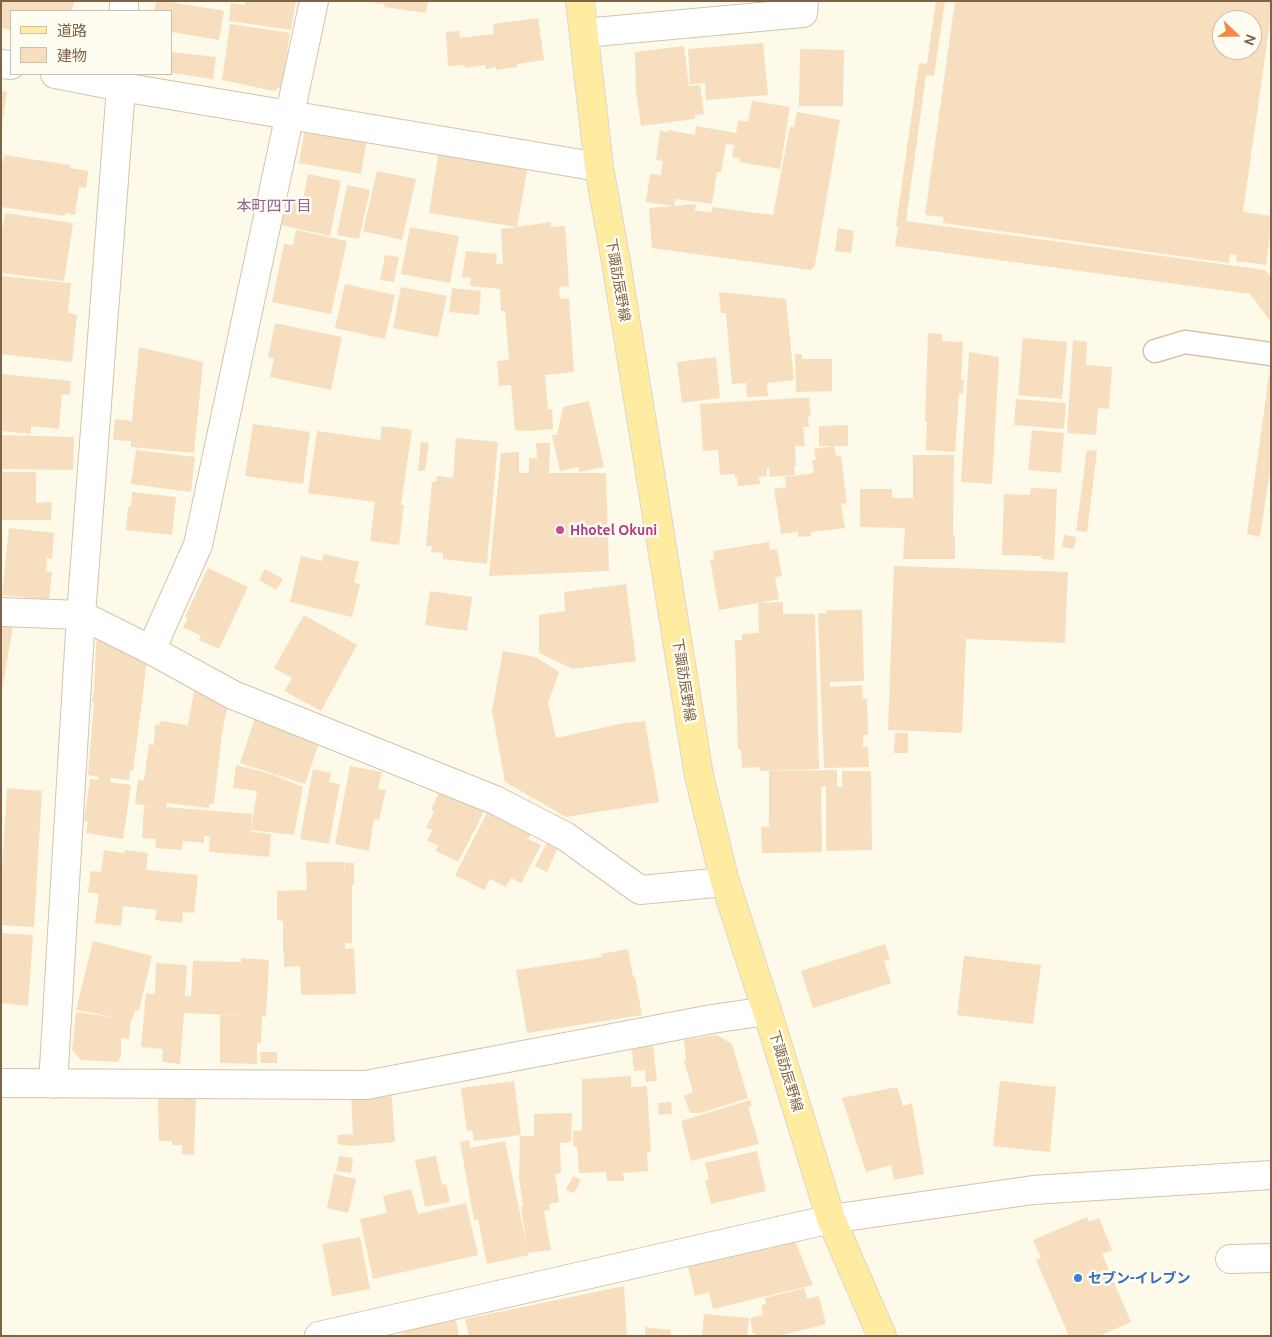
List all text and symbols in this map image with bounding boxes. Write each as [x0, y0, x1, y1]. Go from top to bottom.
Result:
legend [10, 10, 172, 75]
north arrow [1212, 10, 1262, 60]
text: 道路 [57, 22, 87, 39]
text: N [1241, 32, 1259, 48]
text: 建物 [57, 47, 87, 64]
district label: 本町四丁目 [237, 197, 311, 215]
street label: 下諏訪辰野線 [602, 237, 634, 323]
place label: Hhotel Okuni [570, 522, 657, 538]
marker: Hhotel Okuni [554, 524, 566, 536]
street label: 下諏訪辰野線 [669, 637, 699, 723]
street label: 下諏訪辰野線 [766, 1028, 806, 1114]
place label: セブン-イレブン [1088, 1270, 1191, 1286]
marker: セブン-イレブン [1072, 1272, 1084, 1284]

